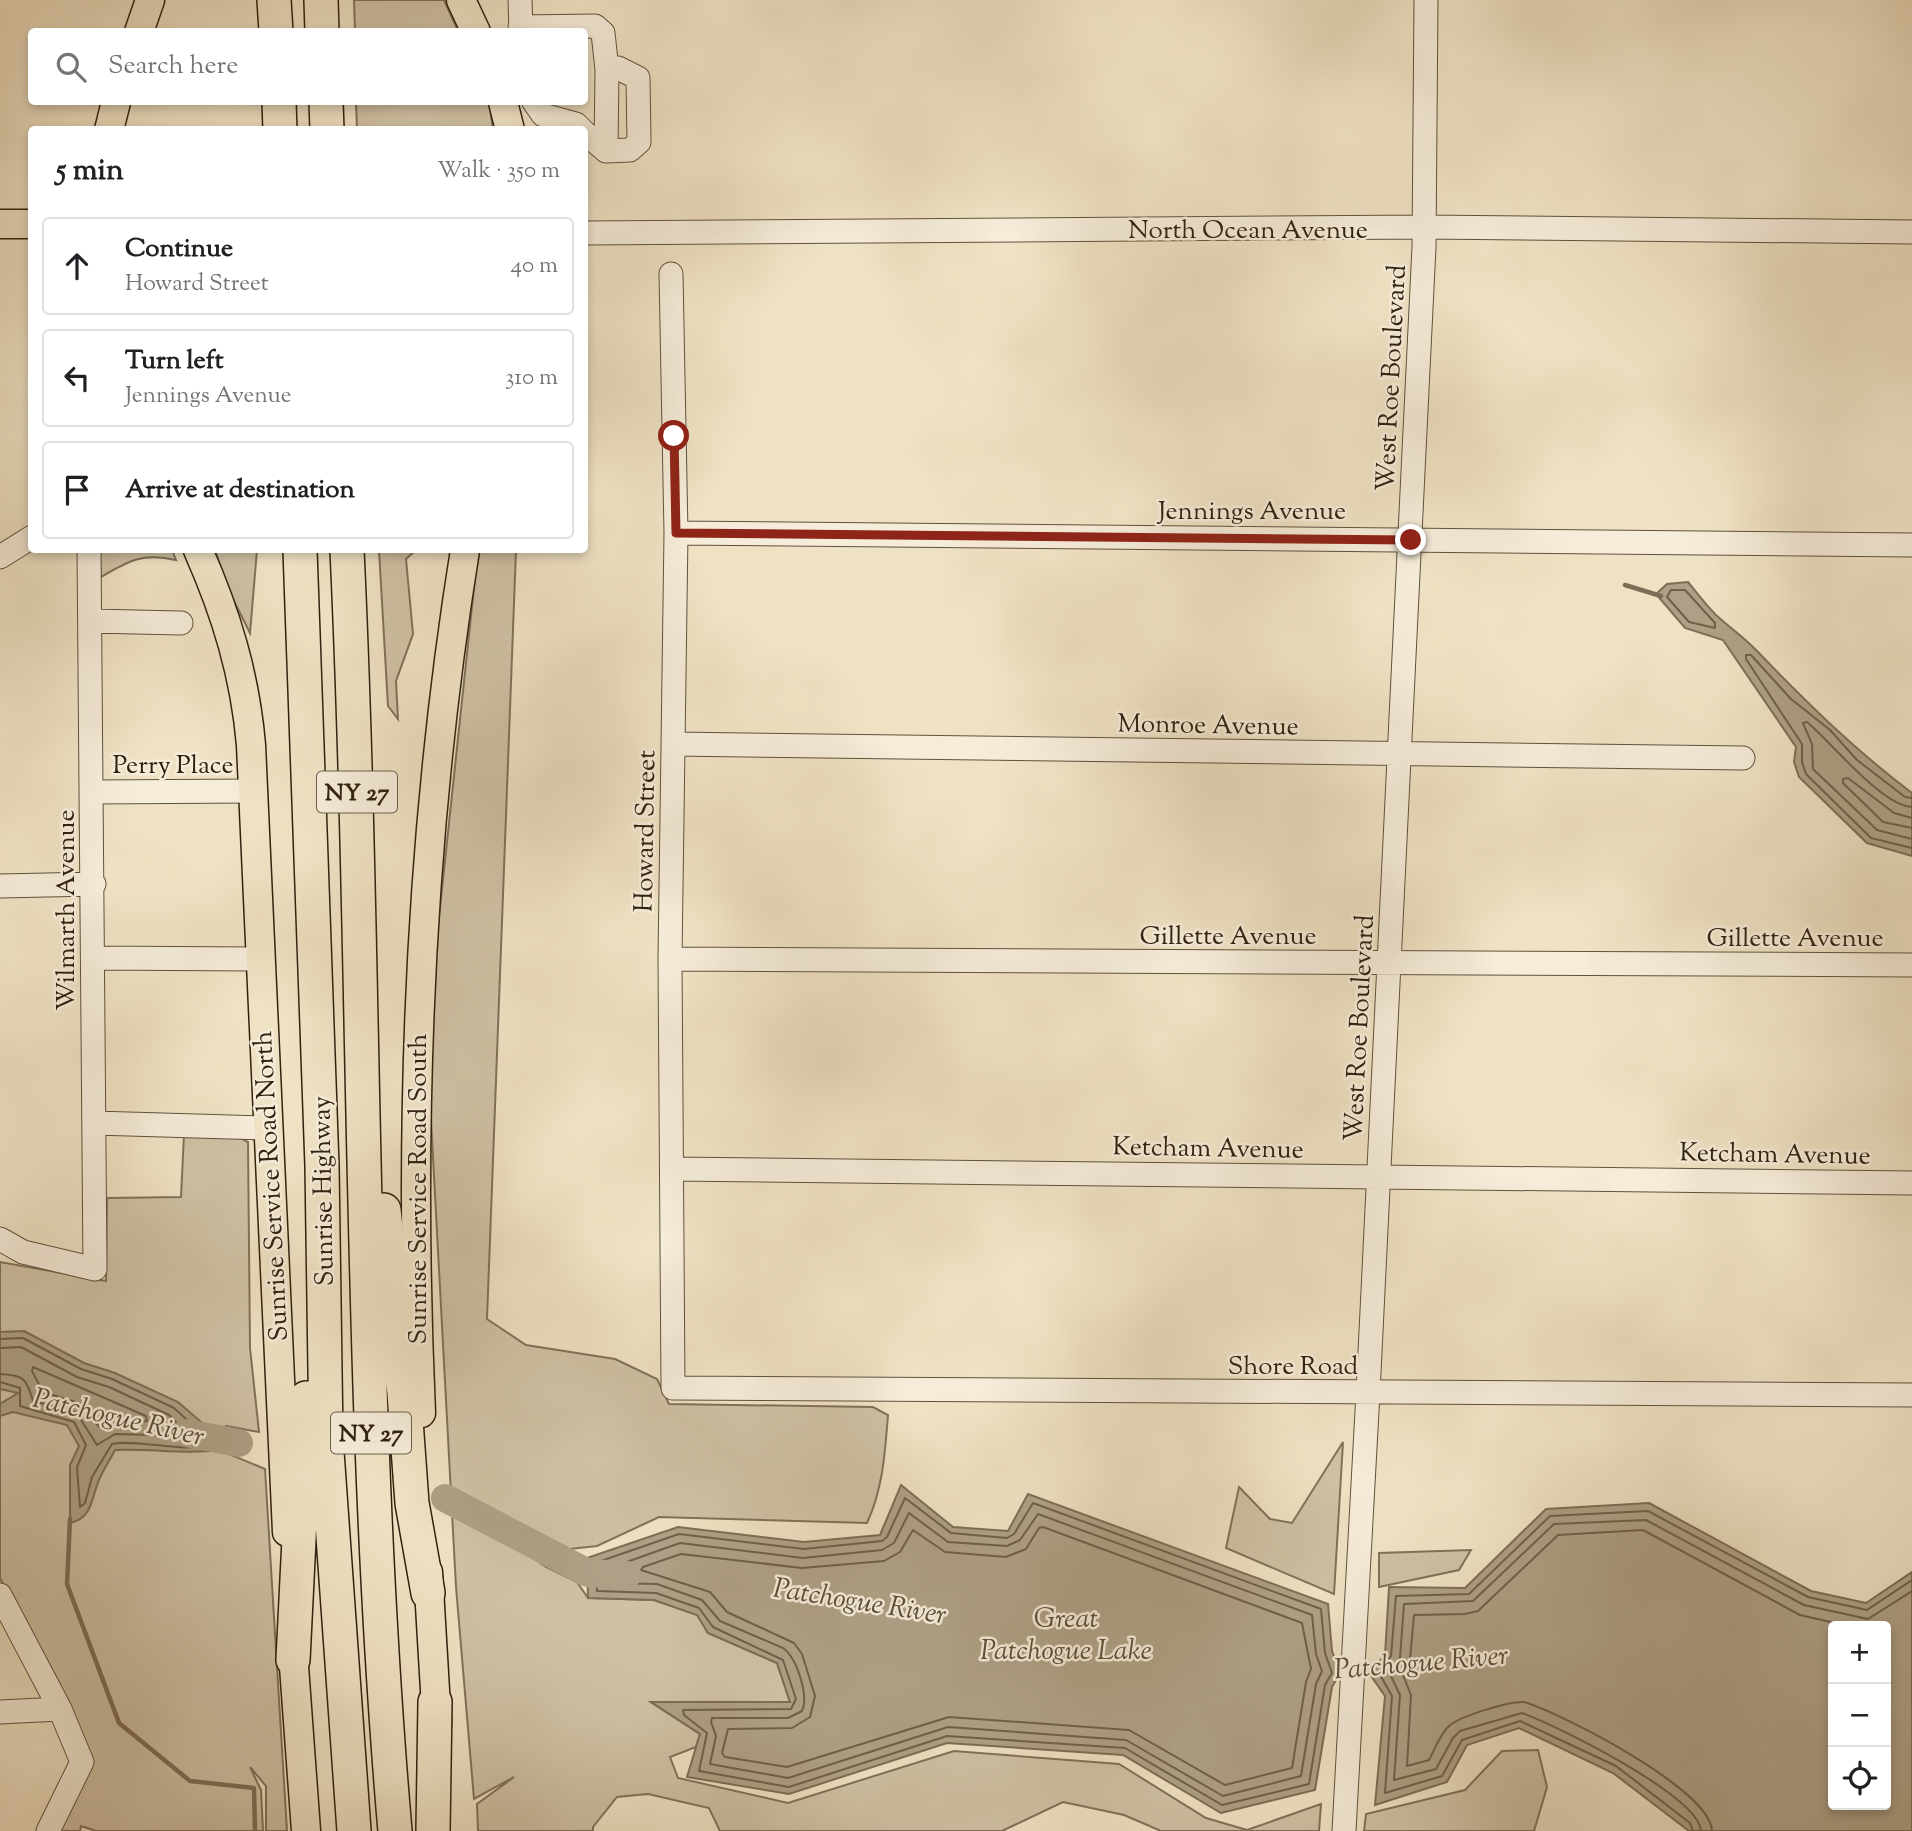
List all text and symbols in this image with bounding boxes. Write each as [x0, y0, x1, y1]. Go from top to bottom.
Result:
search box [28, 28, 588, 105]
icon: search [52, 48, 90, 86]
text: Search here [108, 48, 238, 85]
text: 5 min [56, 150, 124, 193]
text: Walk · 350 m [437, 155, 560, 188]
street label: North Ocean Avenue [1128, 213, 1368, 250]
text: Continue [125, 231, 233, 268]
icon: ahead [58, 247, 96, 285]
text: 40 m [511, 250, 558, 283]
street label: West Roe Boulevard [1368, 264, 1417, 492]
text: Howard Street [125, 268, 269, 301]
text: Turn left [125, 343, 224, 380]
icon: left [58, 359, 96, 397]
text: 310 m [505, 362, 558, 395]
text: Jennings Avenue [125, 380, 291, 413]
route start [658, 420, 689, 451]
icon: arrive [58, 471, 96, 509]
text: Arrive at destination [125, 472, 355, 509]
street label: Jennings Avenue [1156, 494, 1346, 531]
route end [1395, 524, 1426, 555]
street label: Monroe Avenue [1117, 706, 1299, 747]
street label: Perry Place [112, 748, 234, 785]
street label: Howard Street [627, 750, 666, 912]
road number: NY 27 [317, 772, 397, 812]
street label: Wilmarth Avenue [49, 809, 86, 1011]
street label: West Roe Boulevard [1336, 914, 1385, 1142]
street label: Gillette Avenue [1139, 919, 1317, 956]
street label: Gillette Avenue [1706, 921, 1884, 958]
street label: Sunrise Service Road North [246, 1030, 299, 1342]
street label: Sunrise Service Road South [401, 1033, 438, 1345]
street label: Sunrise Highway [304, 1096, 345, 1286]
street label: Ketcham Avenue [1112, 1129, 1304, 1170]
street label: Ketcham Avenue [1679, 1135, 1871, 1176]
street label: Shore Road [1228, 1349, 1359, 1386]
water label: Patchogue River [29, 1380, 208, 1458]
road number: NY 27 [331, 1413, 411, 1454]
water label: Patchogue River [770, 1570, 949, 1636]
water label: Great Patchogue Lake [980, 1600, 1152, 1672]
map controls [1828, 1621, 1891, 1810]
button: + [1828, 1621, 1891, 1684]
water label: Patchogue River [1332, 1636, 1510, 1692]
button: − [1828, 1684, 1891, 1747]
button: locate [1828, 1747, 1891, 1810]

